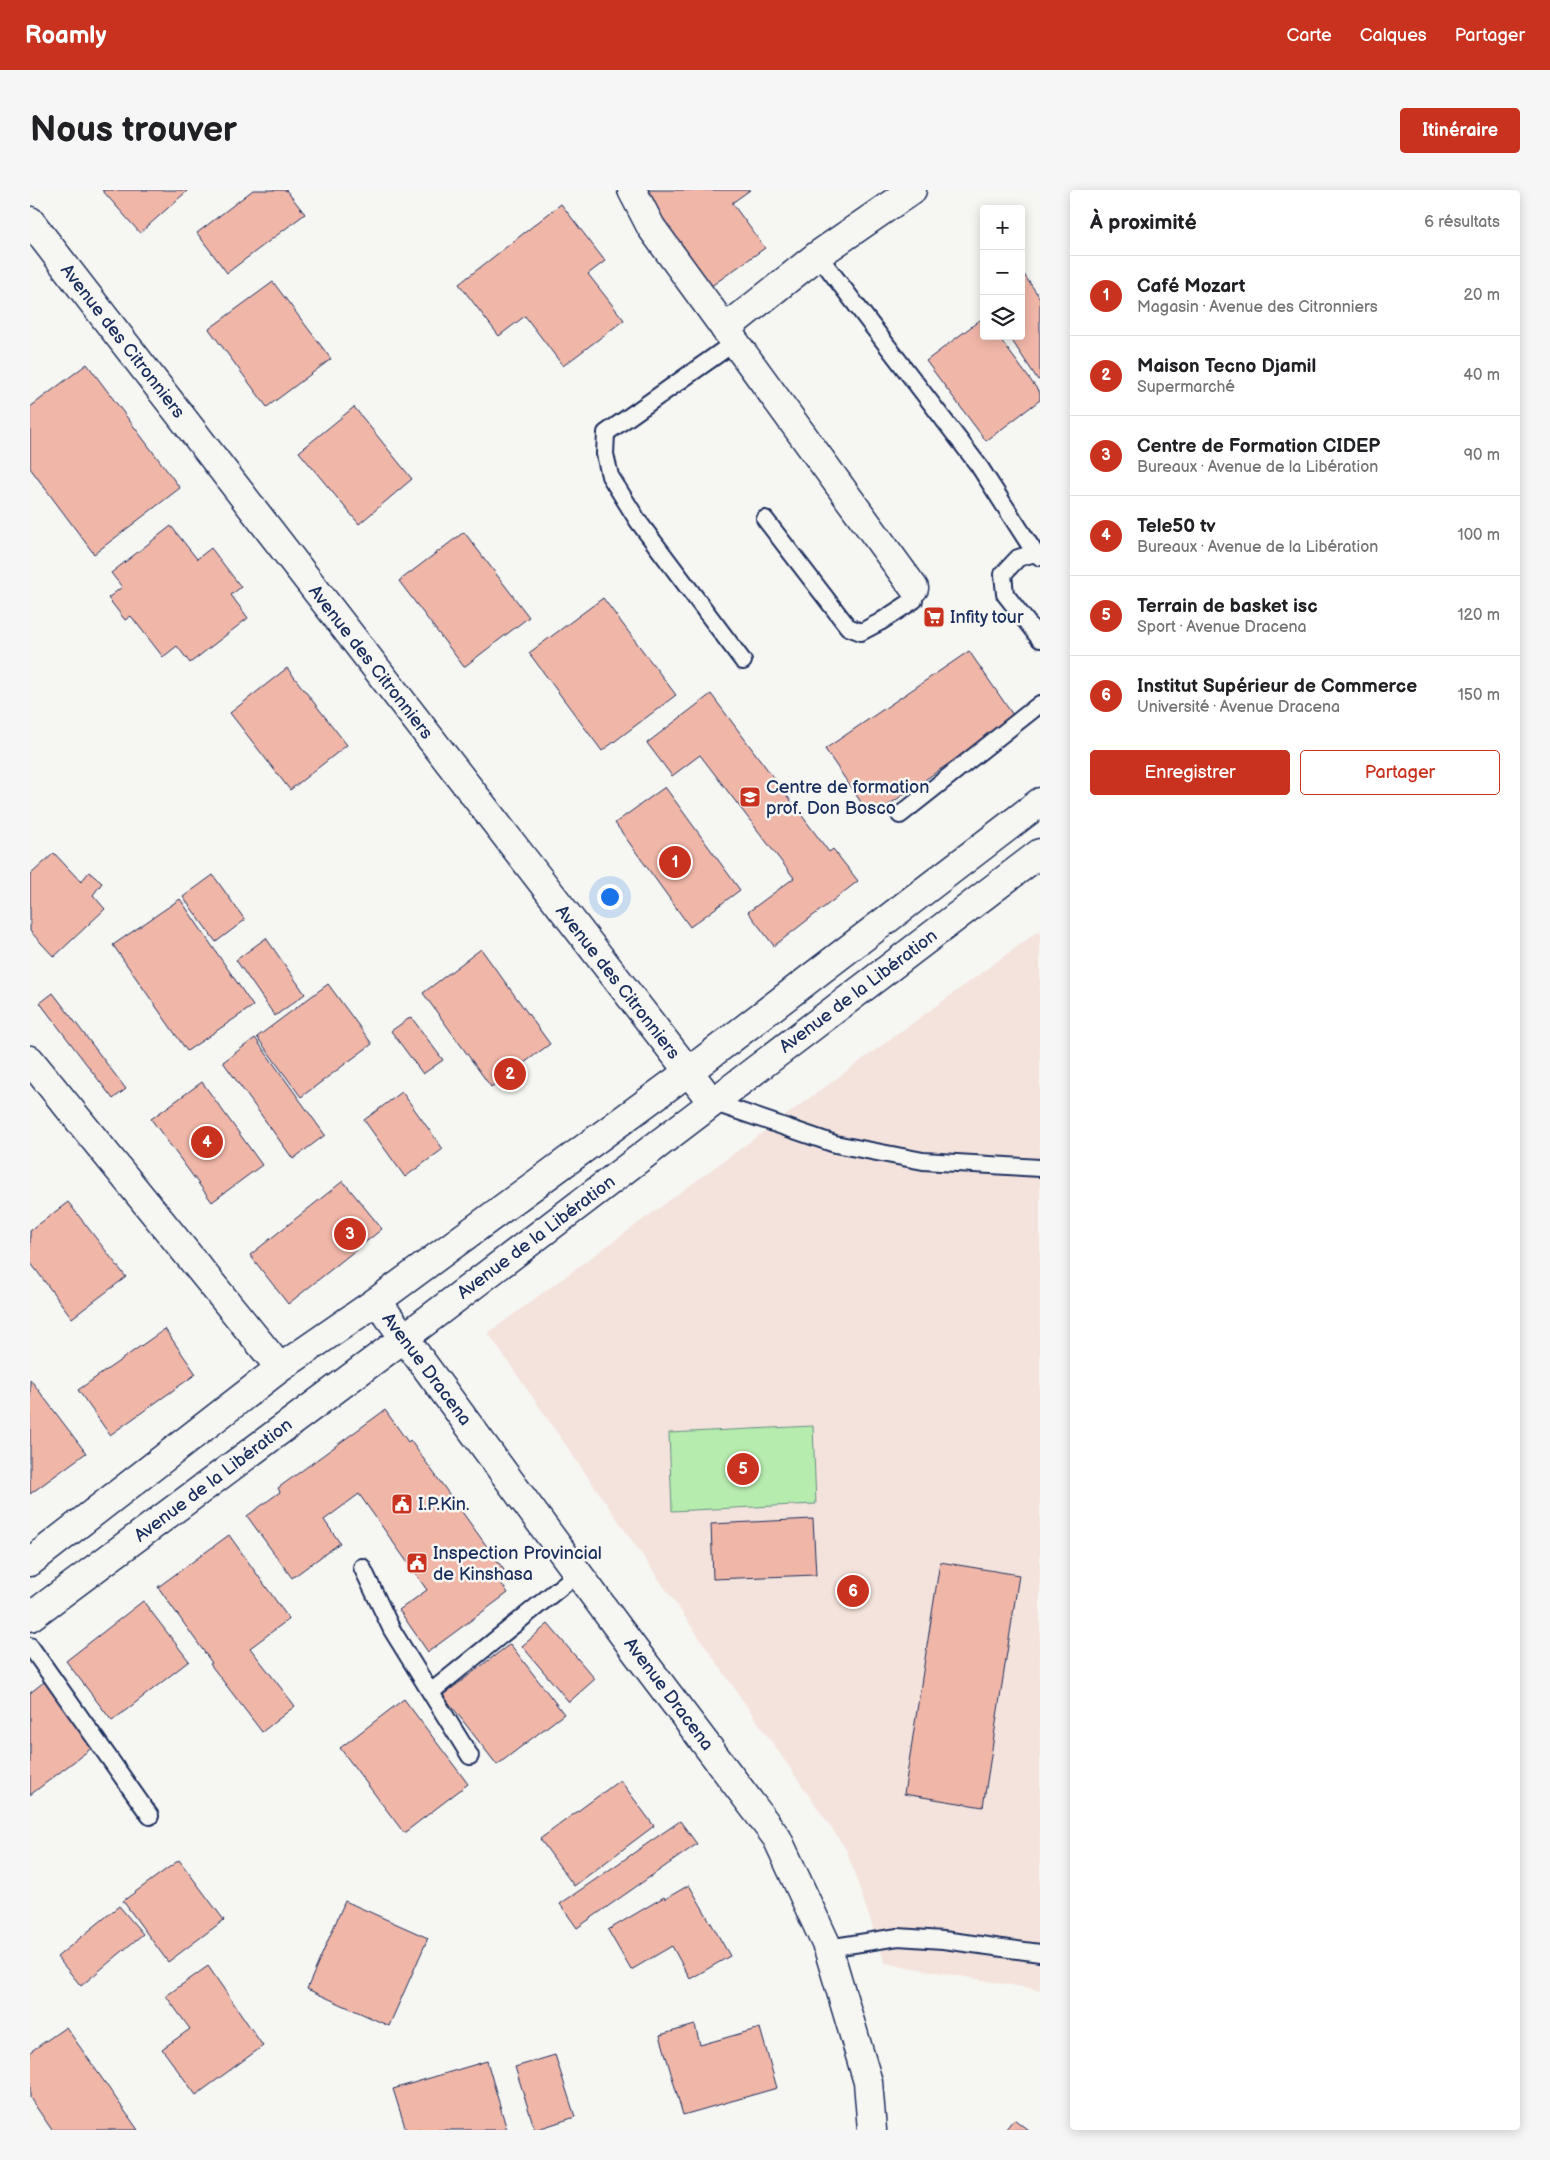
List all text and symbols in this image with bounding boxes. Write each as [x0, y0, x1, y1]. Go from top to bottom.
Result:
text: Roamly [25, 21, 106, 50]
text: Carte [1286, 25, 1332, 46]
text: Calques [1360, 25, 1427, 46]
text: Partager [1455, 25, 1525, 46]
button: Itinéraire [1400, 108, 1520, 153]
text: Nous trouver [30, 109, 237, 152]
map controls [980, 205, 1025, 340]
button: + [980, 205, 1025, 250]
text: À proximité [1090, 210, 1197, 235]
text: 6 résultats [1424, 213, 1500, 232]
button: − [980, 250, 1025, 295]
street label: Avenue des Citronniers [56, 260, 189, 423]
text: Café Mozart [1137, 275, 1245, 298]
text: 1 [1103, 286, 1109, 305]
text: 20 m [1464, 286, 1500, 305]
button: layers [980, 295, 1025, 340]
text: Magasin · Avenue des Citronniers [1137, 298, 1378, 317]
text: Maison Tecno Djamil [1137, 355, 1316, 378]
text: 2 [1101, 366, 1111, 385]
text: 40 m [1463, 366, 1500, 385]
text: Supermarché [1137, 378, 1235, 397]
text: Centre de Formation CIDEP [1137, 435, 1380, 458]
text: 3 [1101, 446, 1111, 465]
text: 90 m [1464, 446, 1500, 465]
text: Bureaux · Avenue de la Libération [1137, 458, 1378, 477]
text: Tele50 tv [1137, 515, 1216, 538]
text: 4 [1101, 526, 1111, 545]
text: 100 m [1457, 526, 1500, 545]
text: Bureaux · Avenue de la Libération [1137, 538, 1378, 557]
street label: Avenue des Citronniers [304, 581, 437, 744]
text: Terrain de basket isc [1137, 595, 1318, 618]
supermarket icon: Infity tour [922, 605, 946, 629]
text: 5 [1101, 606, 1111, 625]
text: 120 m [1457, 606, 1500, 625]
place label: Infity tour [950, 607, 1024, 628]
text: Sport · Avenue Dracena [1137, 618, 1307, 637]
text: Institut Supérieur de Commerce [1137, 675, 1417, 698]
text: 6 [1101, 686, 1111, 705]
text: 150 m [1458, 686, 1500, 705]
text: Université · Avenue Dracena [1137, 698, 1340, 717]
button: Enregistrer [1090, 750, 1290, 795]
button: Partager [1300, 750, 1500, 795]
place label: Centre de formation prof. Don Bosco [766, 777, 929, 819]
school or university icon: Centre de formation prof. Don Bosco [738, 785, 762, 809]
pin: 1 [659, 843, 691, 881]
your location [597, 884, 623, 910]
street label: Avenue des Citronniers [551, 901, 684, 1064]
street label: Avenue de la Libération [775, 925, 941, 1058]
pin: 2 [494, 1055, 526, 1093]
pin: 4 [191, 1123, 223, 1161]
street label: Avenue de la Libération [453, 1171, 619, 1304]
pin: 3 [334, 1215, 366, 1253]
street label: Avenue Dracena [377, 1309, 476, 1430]
street label: Avenue de la Libération [130, 1414, 296, 1547]
pin: 5 [727, 1450, 759, 1488]
public building icon: I.P.Kin. [390, 1492, 414, 1516]
place label: I.P.Kin. [418, 1494, 469, 1515]
place label: Inspection Provincial de Kinshasa [433, 1543, 602, 1585]
public building icon: Inspection Provincial de Kinshasa [405, 1551, 429, 1575]
pin: 6 [837, 1572, 869, 1610]
street label: Avenue Dracena [619, 1634, 718, 1755]

